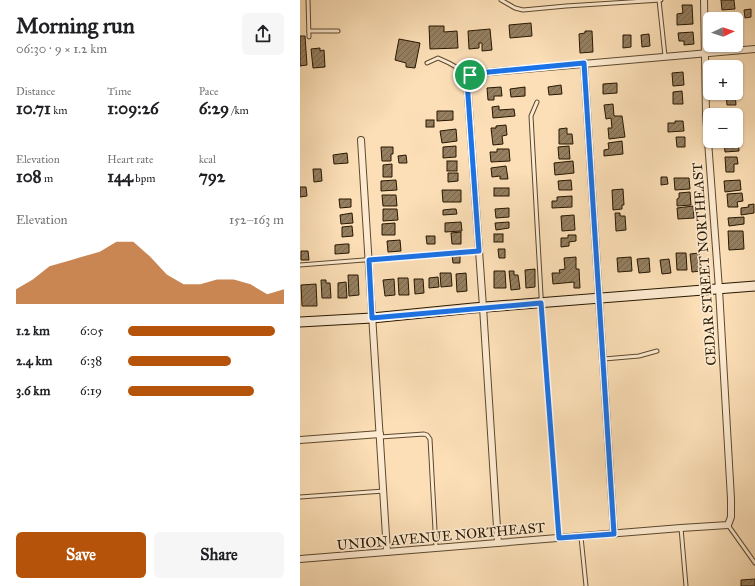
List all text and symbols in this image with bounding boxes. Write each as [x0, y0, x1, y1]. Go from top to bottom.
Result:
text: Morning run [16, 12, 135, 39]
north arrow [703, 12, 743, 52]
map controls [703, 12, 743, 148]
button: share [242, 13, 284, 55]
text: 06:30 · 9 × 1.2 km [16, 41, 107, 57]
pin [453, 58, 487, 92]
button: + [703, 60, 743, 100]
icon: arrive [459, 64, 481, 86]
text: Distance [16, 85, 55, 98]
text: Time [107, 85, 132, 98]
text: Pace [199, 85, 219, 98]
text: 10.71 [16, 98, 51, 119]
text: 1:09:26 [107, 98, 159, 119]
text: 6:29 [199, 98, 229, 119]
text: km [51, 104, 68, 117]
text: /km [229, 104, 249, 117]
button: − [703, 108, 743, 148]
text: Elevation [16, 153, 60, 166]
text: Heart rate [107, 153, 154, 166]
text: kcal [199, 153, 216, 166]
street label: CEDAR STREET NORTHEAST [689, 161, 720, 366]
text: 108 [16, 166, 42, 187]
text: 144 [107, 166, 133, 187]
text: 792 [199, 166, 225, 187]
text: m [42, 172, 53, 185]
text: bpm [133, 172, 155, 185]
text: Elevation [16, 212, 68, 228]
text: 152–163 m [229, 212, 284, 228]
text: 1.2 km [16, 323, 50, 339]
text: 6:05 [80, 323, 104, 339]
text: 2.4 km [16, 353, 53, 369]
text: 6:38 [80, 353, 102, 369]
text: 3.6 km [16, 383, 50, 399]
text: 6:19 [80, 383, 102, 399]
street label: UNION AVENUE NORTHEAST [336, 519, 546, 554]
button: Save [16, 532, 146, 578]
button: Share [154, 532, 284, 578]

